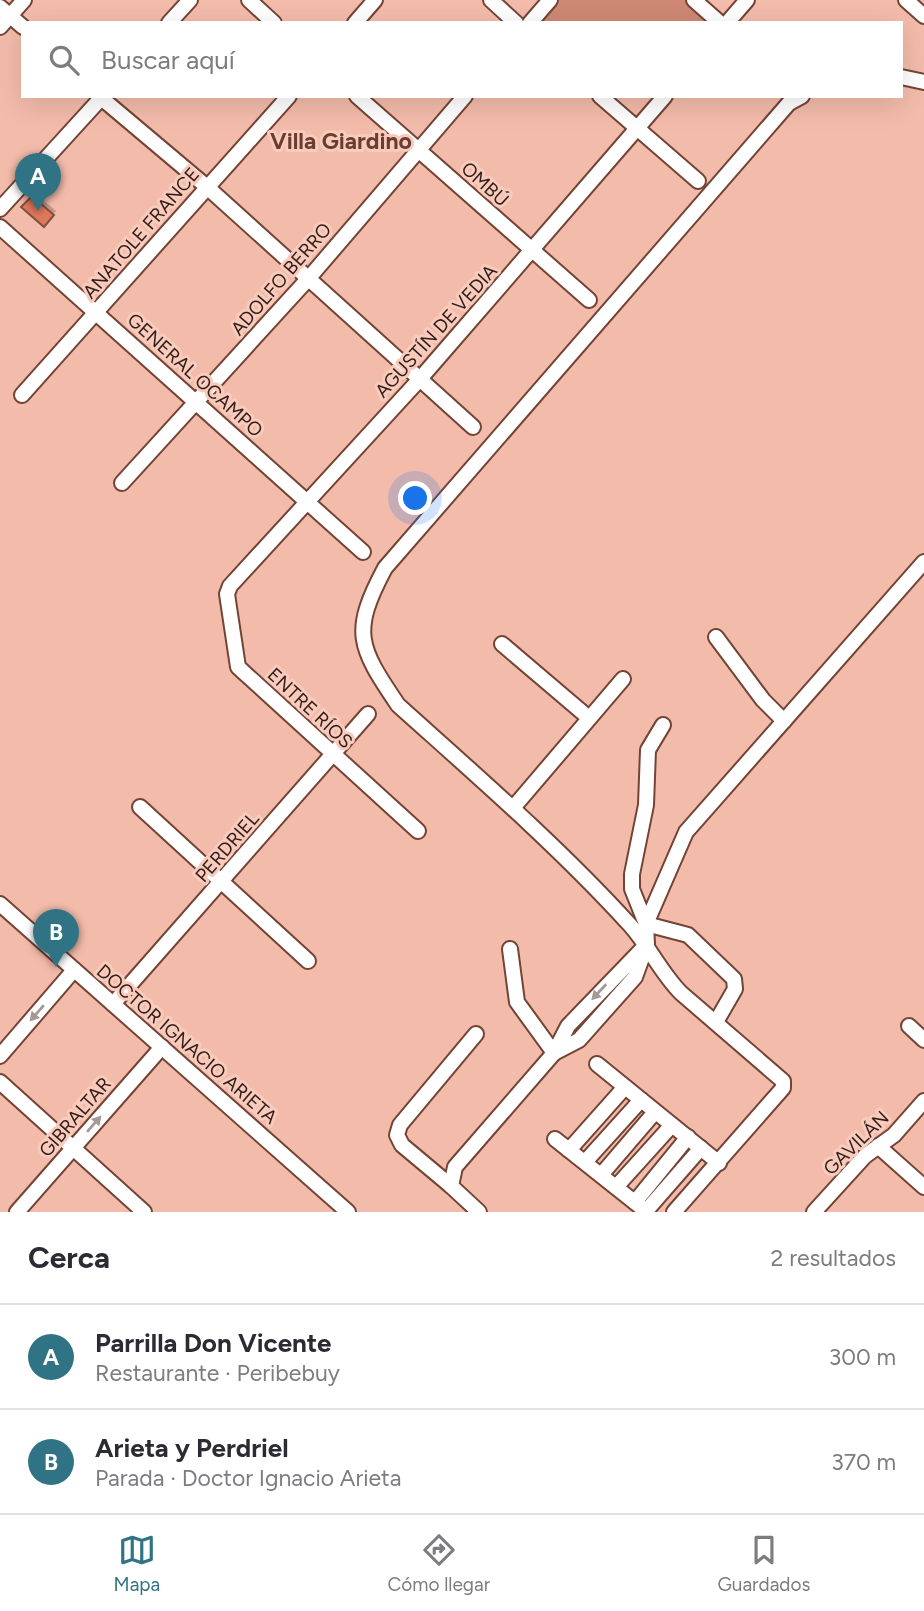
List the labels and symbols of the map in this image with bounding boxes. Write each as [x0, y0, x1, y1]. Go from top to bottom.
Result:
district label: Villa Giardino [270, 127, 412, 155]
pin: A [15, 153, 61, 211]
street label: OMBÚ [457, 157, 513, 211]
street label: ANATOLE FRANCE [78, 163, 204, 303]
street label: ADOLFO BERRO [226, 218, 336, 340]
street label: AGUSTÍN DE VEDIA [370, 259, 502, 402]
street label: GENERAL OCAMPO [123, 308, 267, 442]
your location [398, 481, 432, 515]
street label: ENTRE RÍOS [263, 663, 357, 753]
street label: PERDRIEL [190, 807, 264, 887]
pin: B [33, 909, 79, 967]
street label: DOCTOR IGNACIO ARIETA [92, 959, 282, 1129]
one-way arrow [590, 984, 607, 1001]
one-way arrow [30, 1004, 45, 1021]
street label: GIBRALTAR [34, 1072, 116, 1162]
street label: GAVILÁN [818, 1106, 894, 1180]
one-way arrow [86, 1115, 102, 1133]

